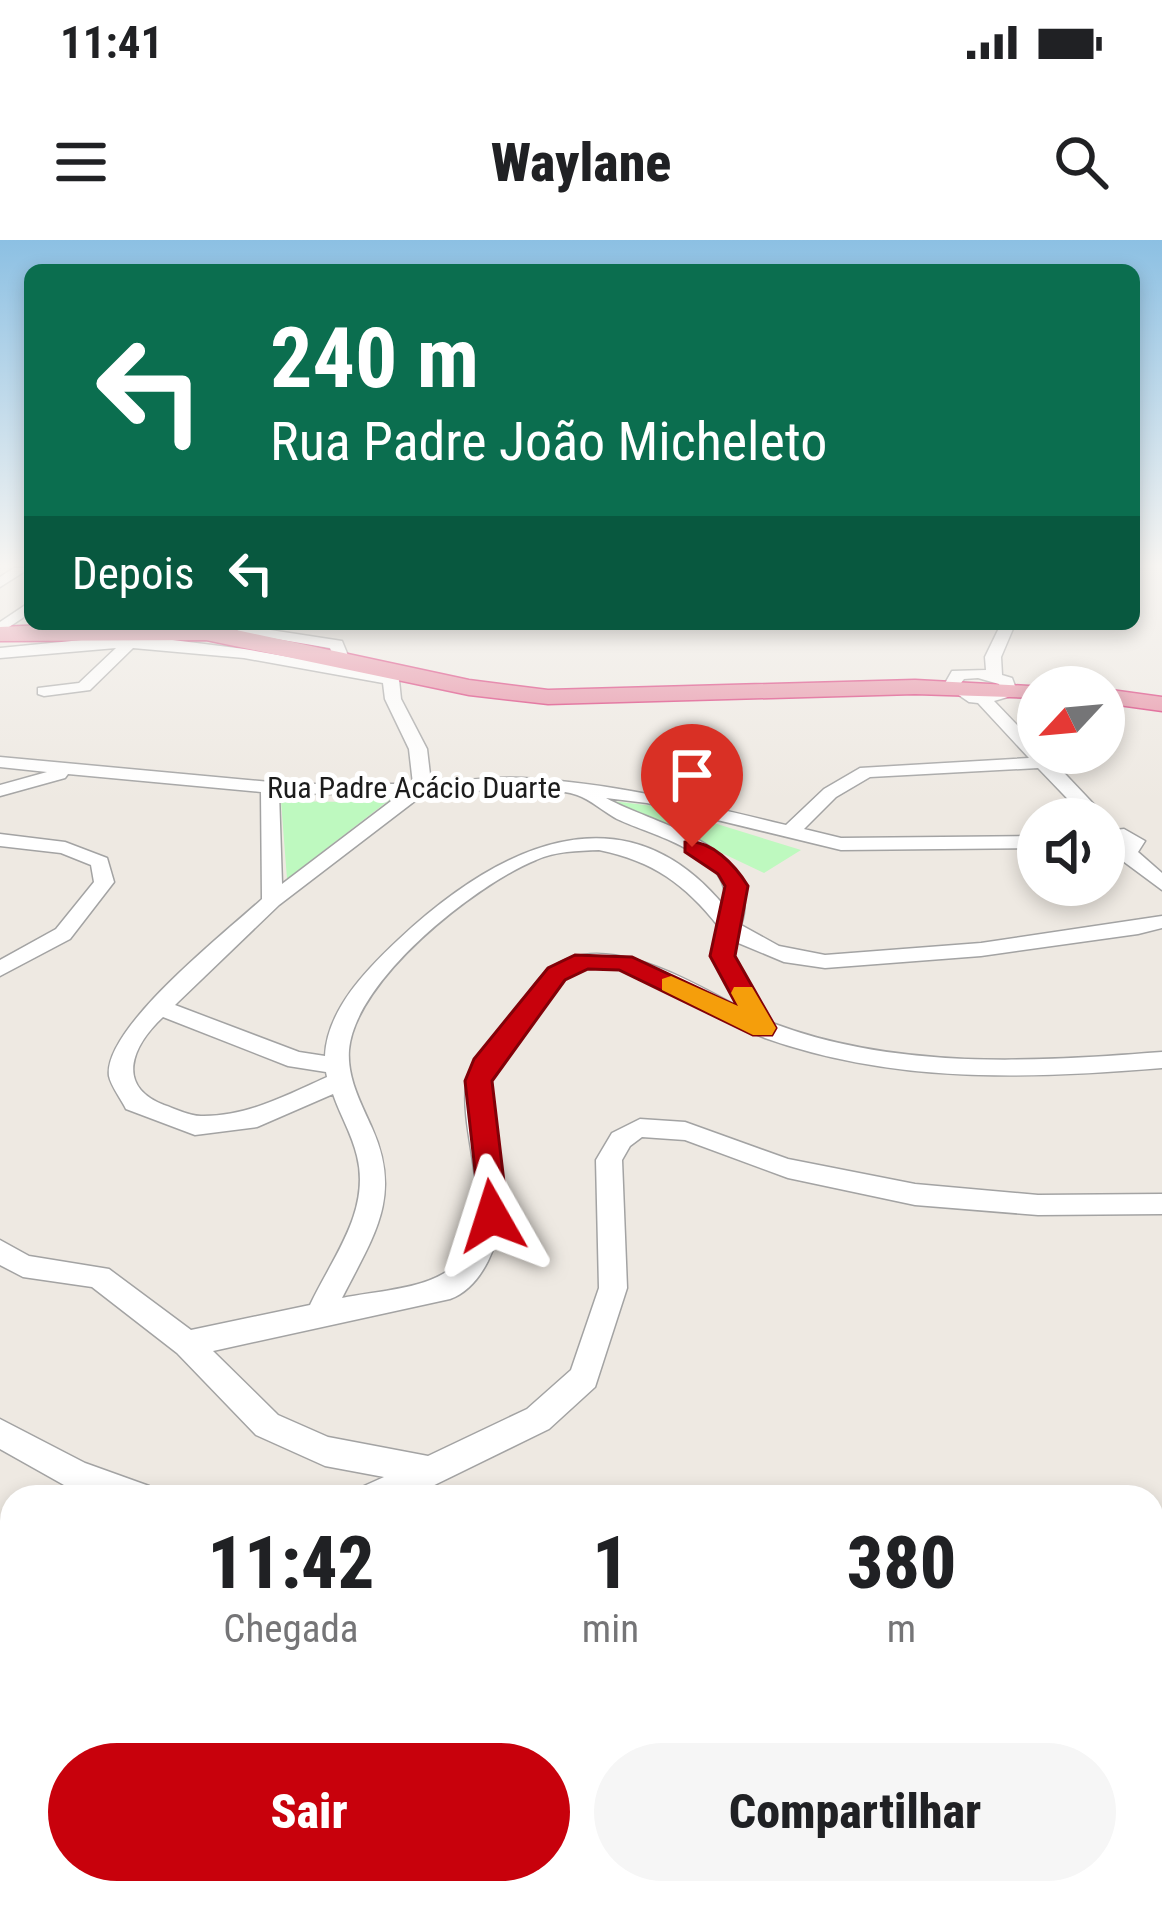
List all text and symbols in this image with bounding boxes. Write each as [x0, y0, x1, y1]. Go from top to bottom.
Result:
text: 11:41 [60, 16, 163, 69]
icon: menu [48, 129, 114, 195]
icon: search [1048, 129, 1114, 195]
text: Waylane [491, 131, 671, 194]
text: 240 m [270, 309, 479, 408]
icon: left [72, 312, 228, 468]
text: Rua Padre João Micheleto [270, 410, 827, 473]
icon: left [218, 540, 284, 606]
text: Depois [72, 547, 194, 600]
north arrow [1017, 666, 1125, 774]
map controls [1017, 666, 1125, 906]
pin [641, 724, 743, 847]
icon: arrive [659, 742, 725, 808]
street label: Rua Padre Acácio Duarte [267, 770, 561, 805]
button: sound [1017, 798, 1125, 906]
position arrow [429, 1153, 555, 1279]
text: 11:42 [208, 1521, 374, 1606]
text: 1 [592, 1521, 629, 1606]
text: 380 [847, 1521, 956, 1606]
text: Chegada [223, 1606, 359, 1652]
text: min [582, 1606, 639, 1652]
text: m [887, 1606, 916, 1652]
button: Sair [48, 1743, 570, 1881]
button: Compartilhar [594, 1743, 1116, 1881]

